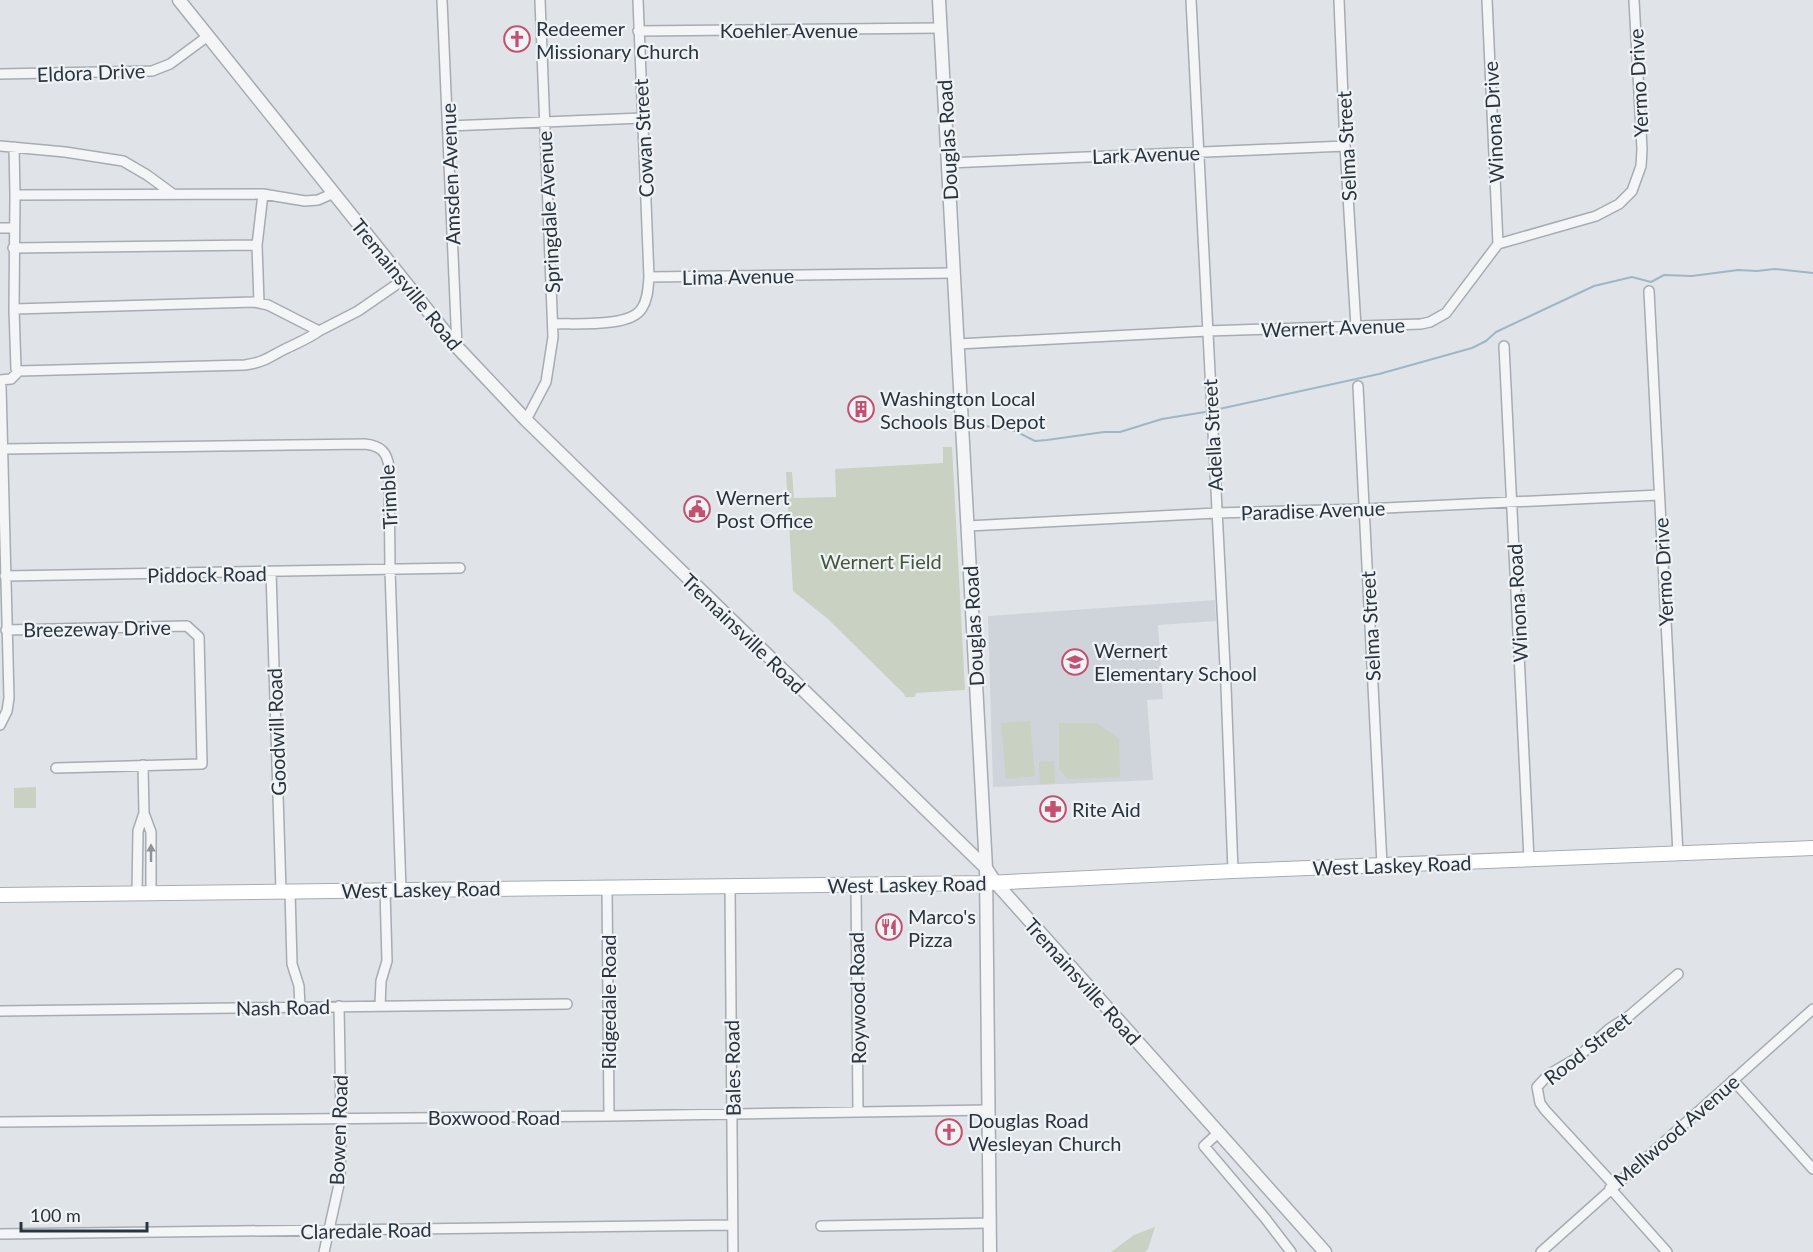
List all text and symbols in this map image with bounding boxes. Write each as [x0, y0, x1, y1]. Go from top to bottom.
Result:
place label: Redeemer Missionary Church [536, 16, 699, 63]
street label: Koehler Avenue [720, 18, 858, 42]
church icon: Redeemer Missionary Church [502, 24, 532, 54]
street label: Yermo Drive [1623, 28, 1653, 138]
street label: Eldora Drive [36, 58, 146, 86]
street label: Winona Drive [1478, 61, 1508, 183]
street label: Cowan Street [628, 78, 658, 198]
street label: Douglas Road [932, 79, 962, 201]
street label: Selma Street [1331, 90, 1361, 202]
street label: Amsden Avenue [436, 103, 464, 245]
street label: Springdale Avenue [532, 130, 564, 294]
street label: Lark Avenue [1091, 140, 1201, 168]
street label: Tremainsville Road [347, 213, 467, 355]
street label: Lima Avenue [682, 263, 794, 289]
street label: Wernert Avenue [1261, 312, 1405, 342]
street label: Adella Street [1197, 378, 1227, 492]
place label: Washington Local Schools Bus Depot [880, 386, 1046, 433]
building icon: Washington Local Schools Bus Depot [846, 394, 876, 424]
street label: Trimble [374, 464, 402, 530]
place label: Wernert Post Office [716, 485, 813, 532]
public building icon: Wernert Post Office [682, 494, 712, 524]
street label: Paradise Avenue [1240, 495, 1386, 525]
street label: Yermo Drive [1648, 517, 1678, 627]
street label: Winona Road [1502, 543, 1532, 663]
park label: Wernert Field [820, 549, 942, 573]
street label: Piddock Road [147, 561, 267, 587]
street label: Douglas Road [958, 565, 988, 687]
street label: Tremainsville Road [677, 568, 811, 698]
street label: Selma Street [1355, 570, 1385, 682]
street label: Breezeway Drive [23, 615, 171, 641]
place label: Wernert Elementary School [1094, 638, 1257, 685]
school or university icon: Wernert Elementary School [1060, 647, 1090, 677]
street label: Goodwill Road [262, 668, 290, 796]
pharmacy icon: Rite Aid [1038, 794, 1068, 824]
place label: Rite Aid [1072, 797, 1141, 821]
one-way arrow [146, 843, 156, 862]
street label: West Laskey Road [1312, 850, 1472, 880]
street label: West Laskey Road [827, 871, 987, 897]
street label: West Laskey Road [341, 876, 501, 902]
place label: Marco's Pizza [908, 904, 976, 951]
restaurant icon: Marco's Pizza [874, 912, 904, 942]
street label: Tremainsville Road [1020, 913, 1146, 1049]
street label: Roywood Road [844, 932, 870, 1064]
street label: Ridgedale Road [596, 934, 620, 1070]
street label: Nash Road [236, 994, 330, 1020]
street label: Rood Street [1539, 1007, 1635, 1089]
street label: Bales Road [719, 1020, 745, 1116]
street label: Mellwood Avenue [1608, 1069, 1744, 1191]
street label: Bowen Road [324, 1074, 352, 1186]
street label: Boxwood Road [428, 1105, 560, 1129]
place label: Douglas Road Wesleyan Church [968, 1108, 1121, 1155]
church icon: Douglas Road Wesleyan Church [934, 1117, 964, 1147]
scale bar [21, 1195, 147, 1233]
text: 100 m [30, 1204, 81, 1226]
street label: Claredale Road [300, 1217, 432, 1243]

